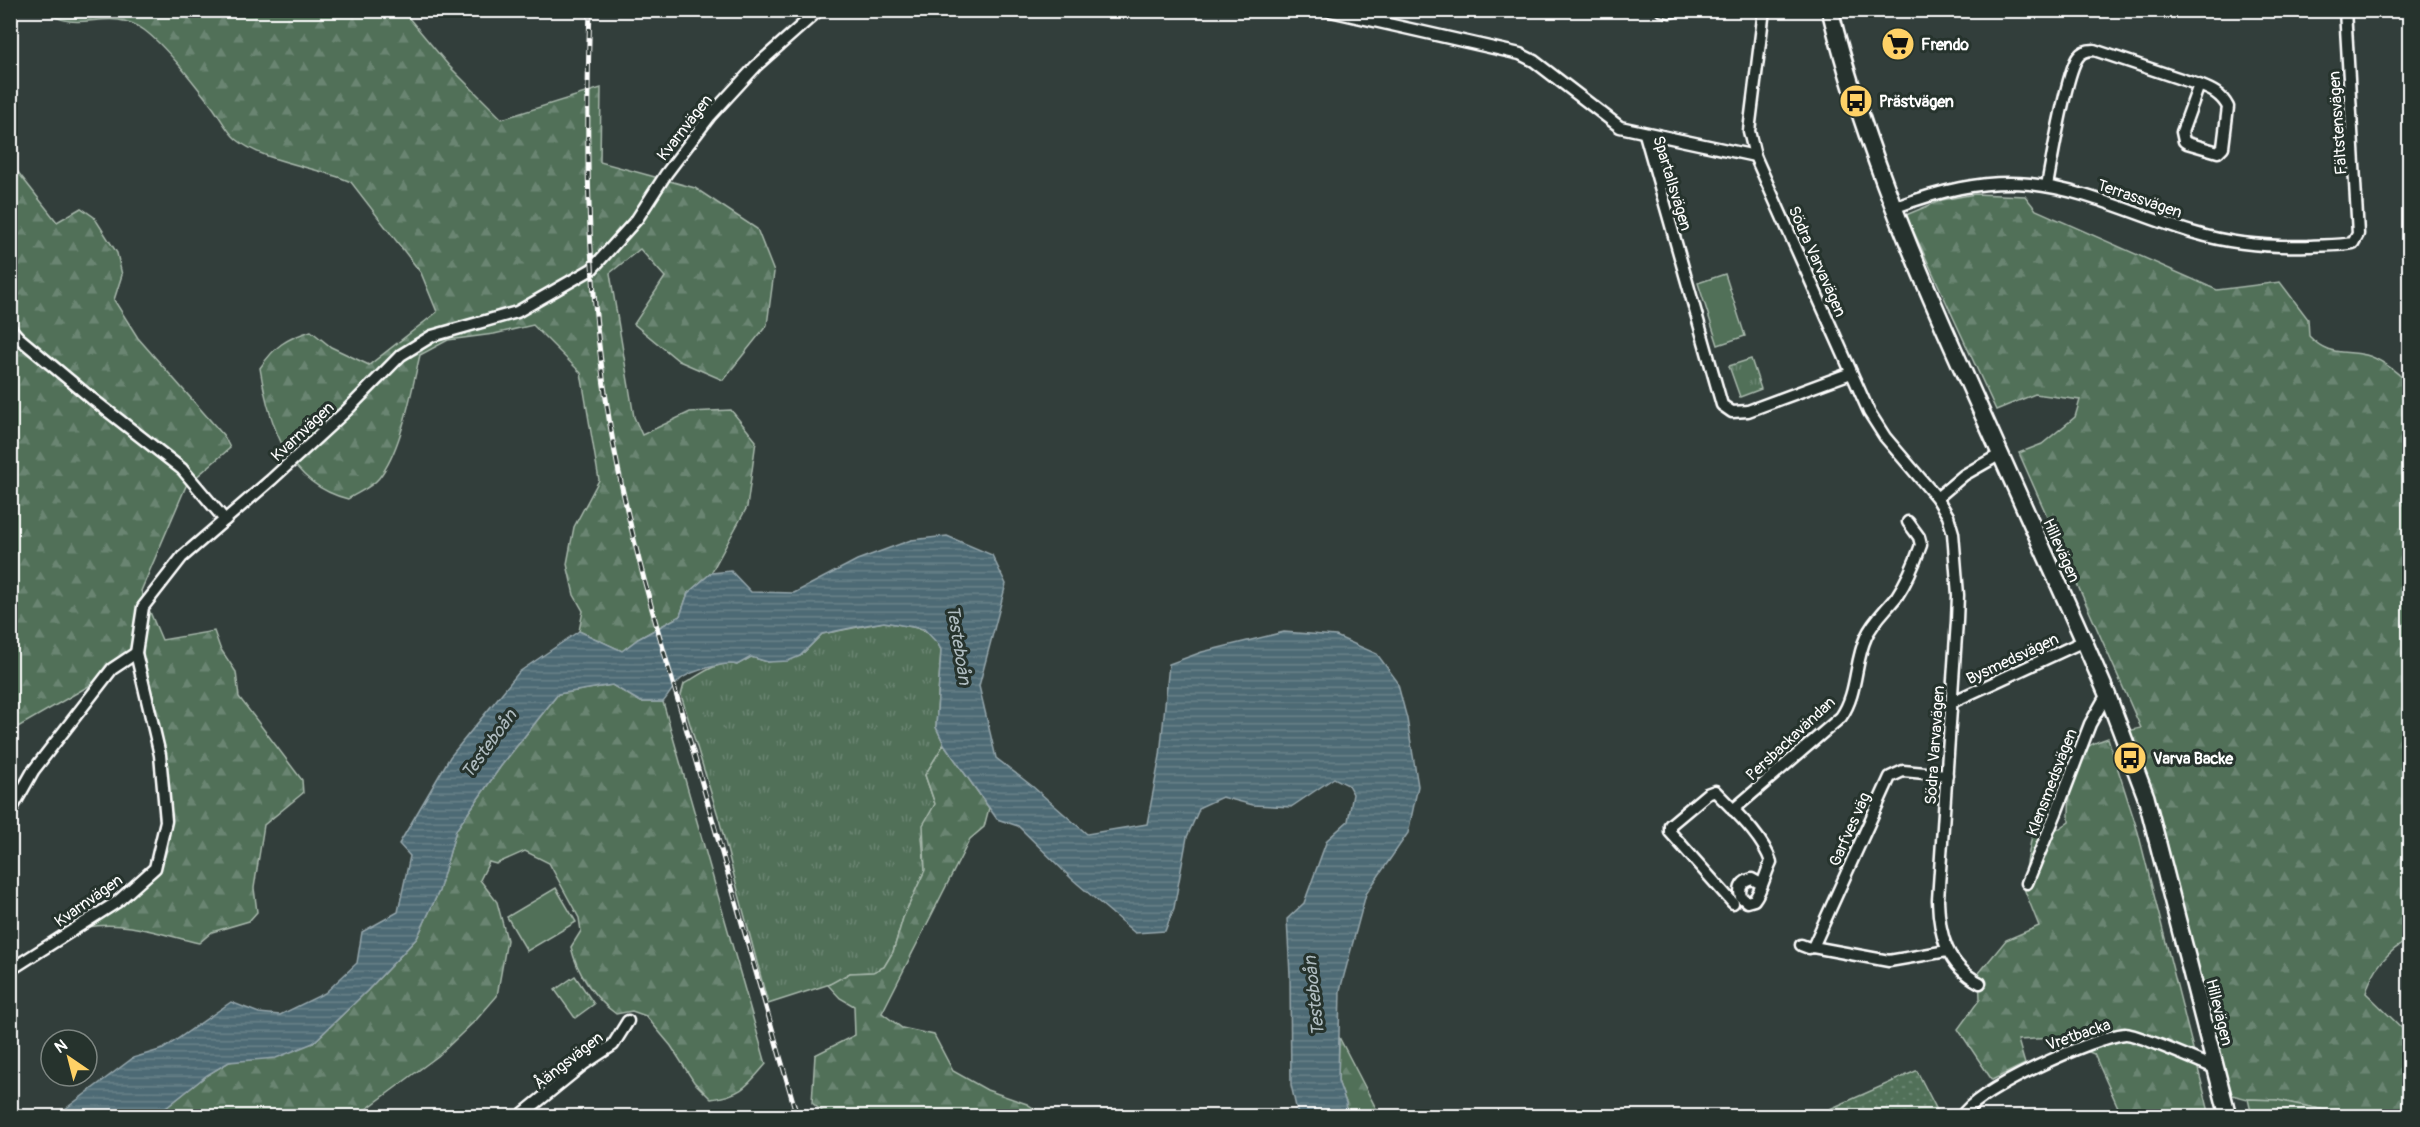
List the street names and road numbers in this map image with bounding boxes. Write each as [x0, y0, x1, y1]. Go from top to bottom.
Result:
street label: Fältstensvägen [2324, 70, 2352, 176]
street label: Kvarnvägen [653, 91, 717, 165]
street label: Spartallsvägen [1648, 133, 1696, 233]
street label: Terrassvägen [2095, 175, 2185, 223]
street label: Södra Varvavägen [1784, 203, 1851, 320]
street label: Kvarnvägen [267, 398, 338, 466]
street label: Hillevägen [2038, 515, 2084, 586]
street label: Bysmedsvägen [1963, 629, 2062, 689]
street label: Södra Varvavägen [1921, 685, 1949, 805]
street label: Persbackavändan [1742, 692, 1840, 785]
street label: Klensmedsvägen [2022, 726, 2082, 839]
street label: Garfves väg [1825, 789, 1875, 869]
street label: Kvarnvägen [51, 870, 126, 932]
street label: Hillevägen [2201, 977, 2237, 1048]
street label: Vretbacka [2043, 1015, 2113, 1055]
street label: Åängsvägen [529, 1027, 607, 1094]

